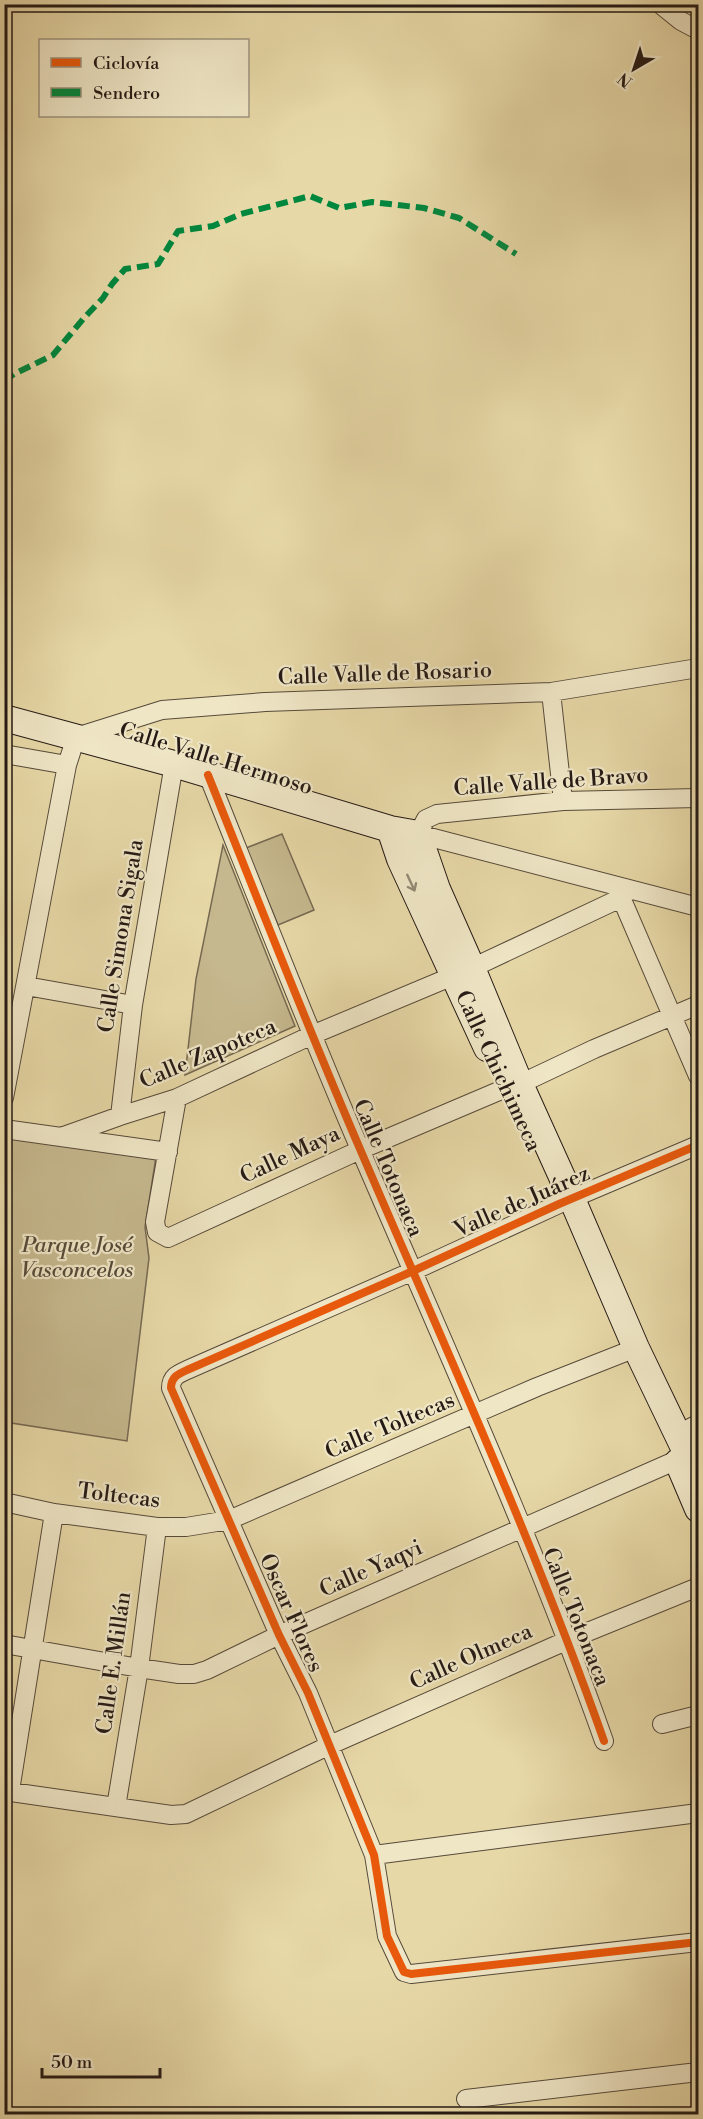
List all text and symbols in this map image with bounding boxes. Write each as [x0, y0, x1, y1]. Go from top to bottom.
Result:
legend [39, 39, 249, 117]
north arrow [604, 39, 664, 99]
text: Ciclovía [93, 52, 160, 75]
text: N [614, 68, 636, 92]
text: Sendero [93, 82, 160, 105]
street label: Calle Valle de Rosario [277, 657, 493, 691]
street label: Calle Valle Hermoso [116, 717, 316, 801]
street label: Calle Valle de Bravo [453, 762, 649, 802]
street label: Calle Simona Sigala [92, 837, 150, 1035]
one-way arrow [406, 874, 418, 892]
street label: Calle Chichimeca [449, 986, 547, 1156]
street label: Calle Zapoteca [135, 1013, 281, 1095]
street label: Calle Totonaca [347, 1095, 429, 1242]
street label: Calle Maya [236, 1120, 345, 1190]
street label: Valle de Juárez [449, 1160, 594, 1244]
park label: Parque José Vasconcelos [21, 1232, 134, 1284]
street label: Calle Toltecas [321, 1387, 459, 1465]
street label: Toltecas [76, 1478, 162, 1514]
street label: Calle Yaqyi [315, 1534, 427, 1604]
street label: Calle Totonaca [536, 1544, 616, 1691]
street label: Oscar Flores [253, 1550, 329, 1676]
street label: Calle E. Millán [91, 1590, 137, 1736]
street label: Calle Olmeca [406, 1618, 537, 1696]
scale bar [42, 2041, 160, 2079]
text: 50 m [51, 2051, 93, 2074]

